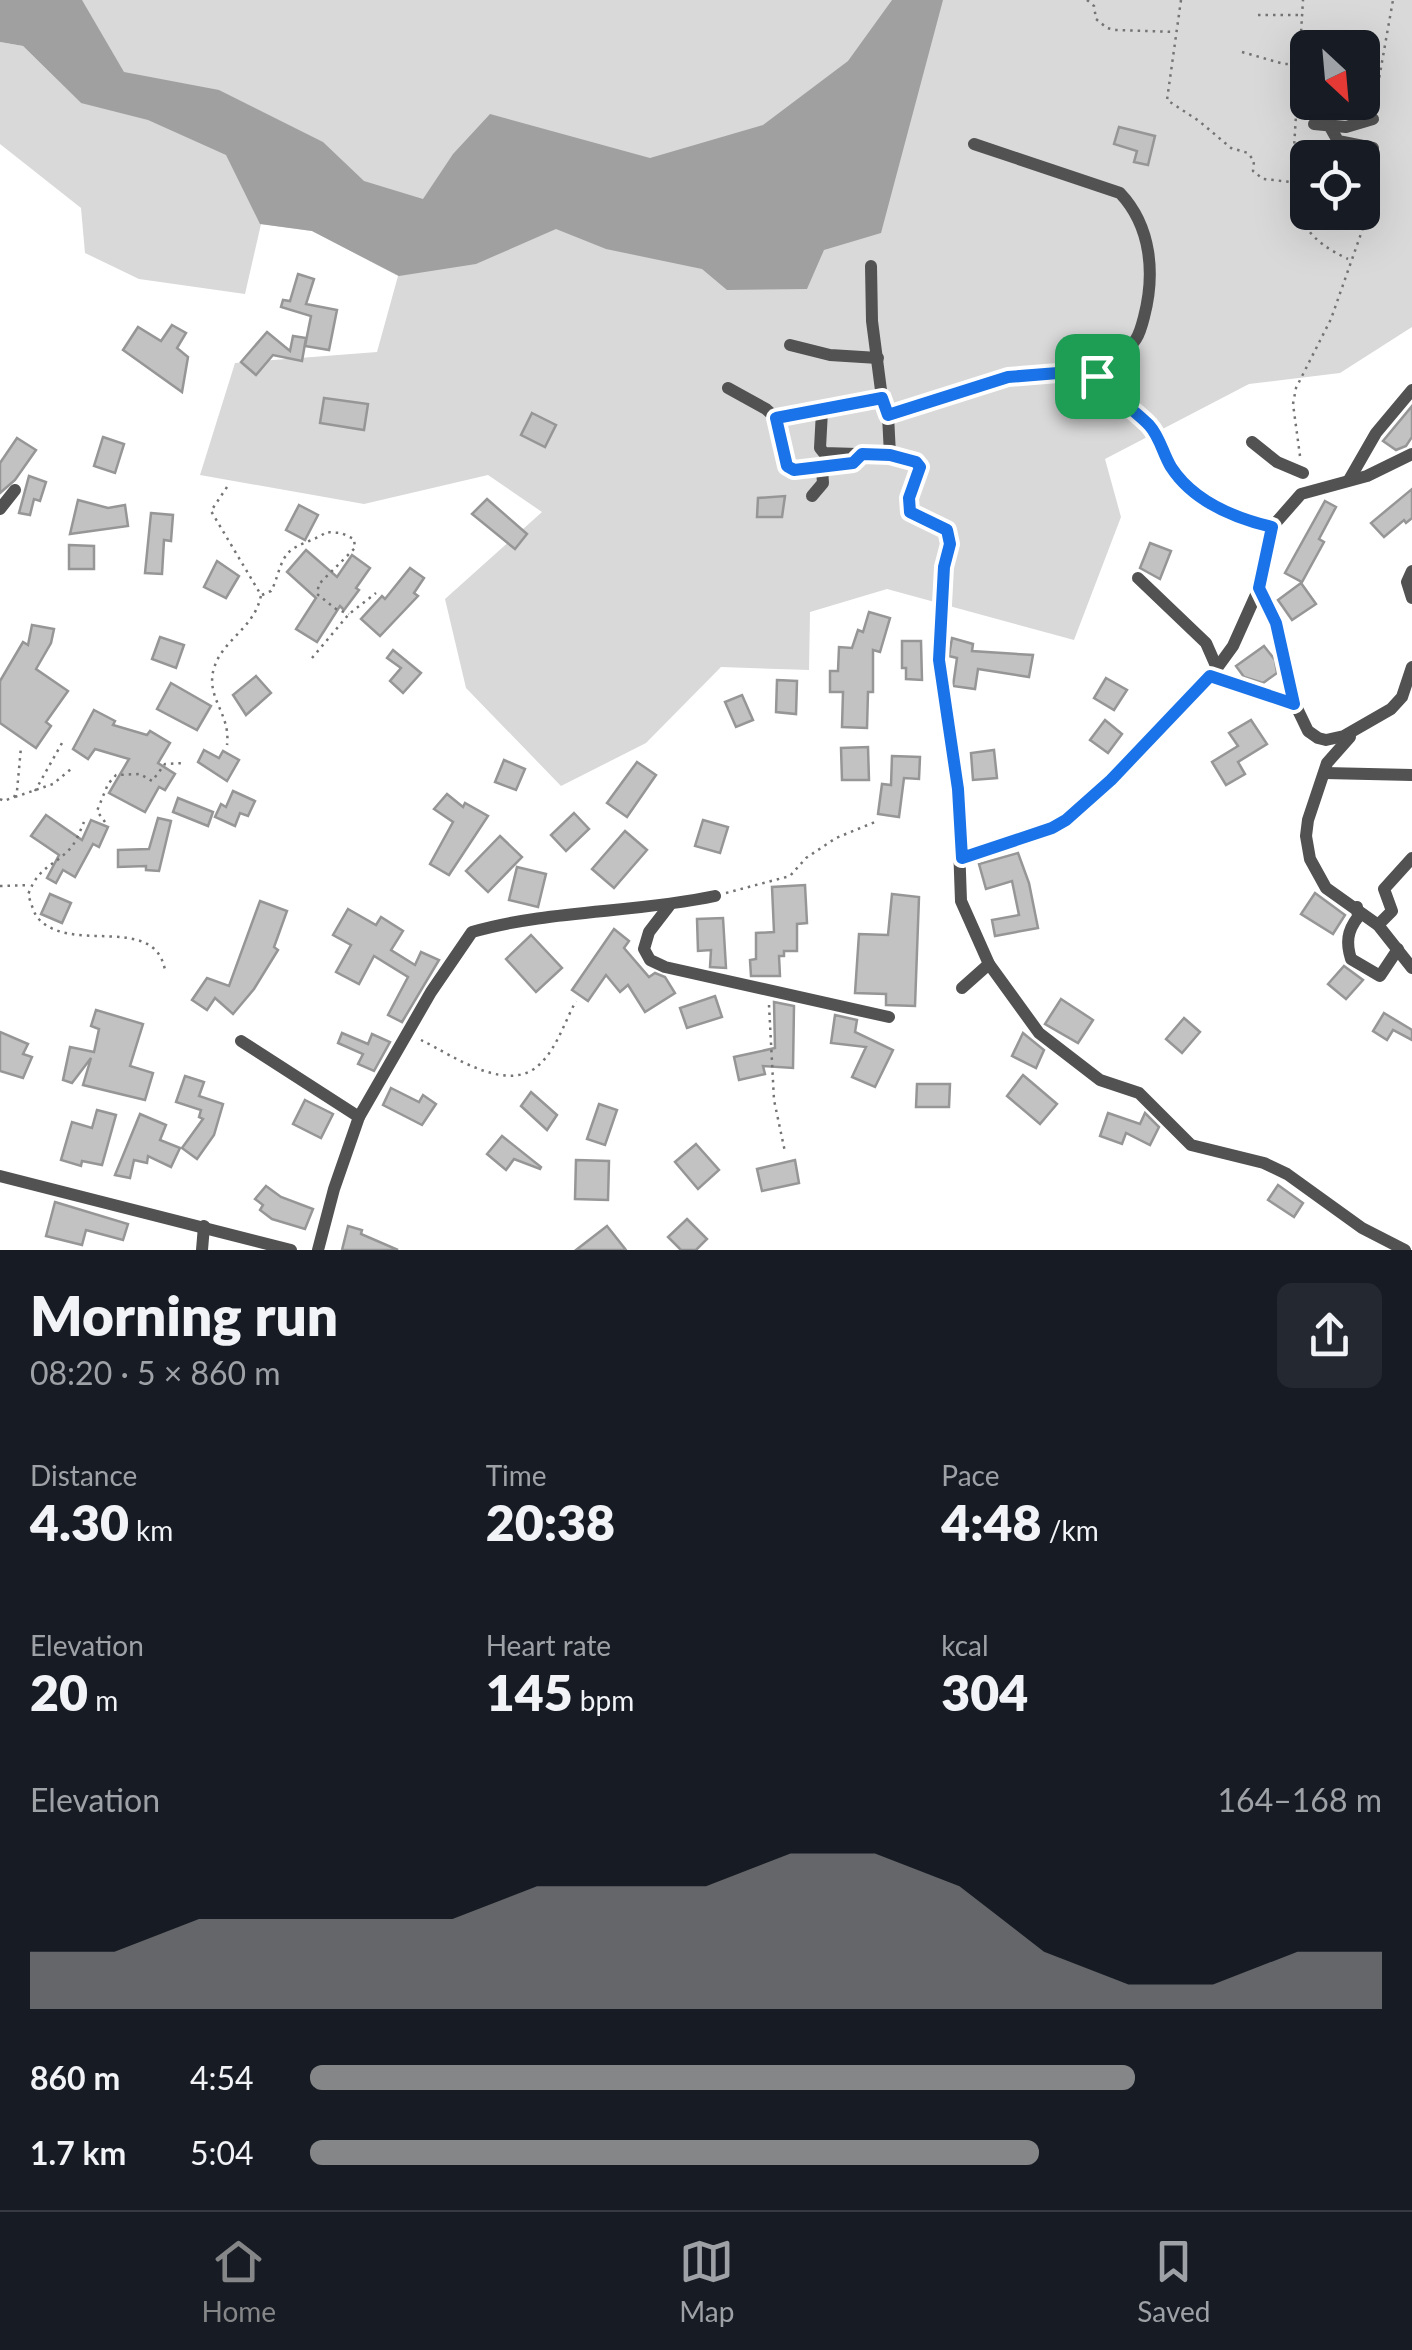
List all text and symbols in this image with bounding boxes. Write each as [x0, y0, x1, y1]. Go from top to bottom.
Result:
north arrow [1290, 30, 1380, 120]
map controls [1290, 30, 1380, 230]
button: locate [1290, 140, 1380, 230]
pin [1055, 334, 1140, 419]
icon: arrive [1070, 349, 1125, 404]
text: Morning run [30, 1282, 338, 1348]
button: share [1277, 1283, 1382, 1388]
text: 08:20 · 5 × 860 m [30, 1353, 281, 1392]
text: Distance [30, 1458, 137, 1492]
text: Time [486, 1458, 547, 1492]
text: Pace [941, 1458, 1000, 1492]
text: 4.30 [30, 1492, 129, 1552]
text: 20:38 [486, 1492, 615, 1552]
text: 4:48 [941, 1492, 1042, 1552]
text: km [129, 1513, 173, 1547]
text: /km [1042, 1513, 1099, 1547]
text: Elevation [30, 1628, 144, 1662]
text: Heart rate [486, 1628, 611, 1662]
text: kcal [941, 1628, 989, 1662]
text: 20 [30, 1662, 88, 1722]
text: 145 [486, 1662, 573, 1722]
text: 304 [941, 1662, 1028, 1722]
text: m [88, 1683, 118, 1717]
text: bpm [573, 1683, 634, 1717]
text: Elevation [30, 1780, 160, 1819]
text: 164–168 m [1218, 1780, 1382, 1819]
text: 860 m [30, 2058, 120, 2097]
text: 4:54 [190, 2058, 254, 2097]
text: 1.7 km [30, 2133, 126, 2172]
text: 5:04 [190, 2133, 254, 2172]
tab: Home [202, 2234, 276, 2328]
tab: Map [679, 2234, 734, 2328]
tab: Saved [1137, 2234, 1210, 2328]

